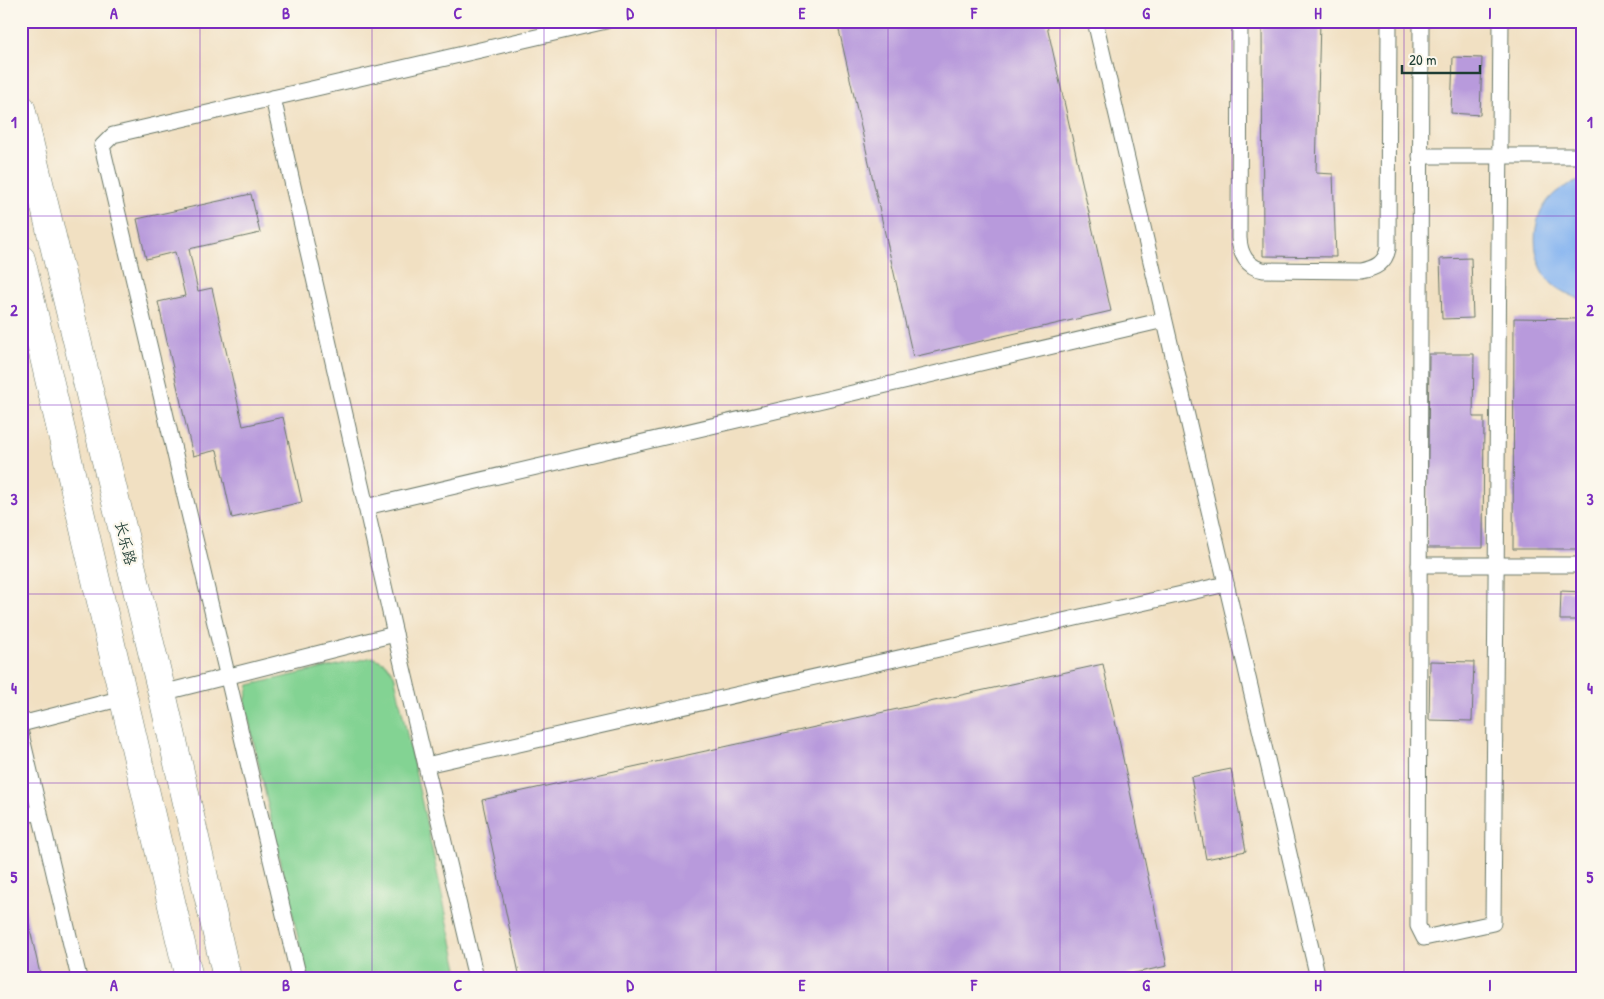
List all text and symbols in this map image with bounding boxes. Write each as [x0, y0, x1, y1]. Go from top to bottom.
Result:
text: A [110, 2, 118, 24]
text: B [282, 2, 290, 24]
text: C [454, 2, 463, 24]
text: D [626, 2, 634, 24]
text: E [798, 2, 806, 24]
text: F [970, 2, 978, 24]
text: G [1142, 2, 1150, 24]
text: H [1314, 2, 1322, 24]
text: I [1488, 2, 1492, 24]
scale bar [1402, 42, 1479, 74]
text: 20 m [1409, 49, 1436, 70]
text: 1 [11, 111, 17, 133]
text: 1 [1587, 111, 1593, 133]
text: 2 [10, 299, 18, 321]
text: 2 [1586, 299, 1594, 321]
text: 3 [10, 488, 18, 510]
text: 3 [1586, 488, 1594, 510]
street label: 长乐路 [110, 519, 142, 567]
text: 4 [11, 677, 17, 699]
text: 4 [1587, 677, 1593, 699]
text: 5 [11, 866, 18, 888]
text: 5 [1587, 866, 1594, 888]
text: A [110, 974, 118, 996]
text: B [282, 974, 290, 996]
text: C [454, 974, 463, 996]
text: D [626, 974, 634, 996]
text: E [798, 974, 806, 996]
text: F [970, 974, 978, 996]
text: G [1142, 974, 1150, 996]
text: H [1314, 974, 1322, 996]
text: I [1488, 974, 1492, 996]

